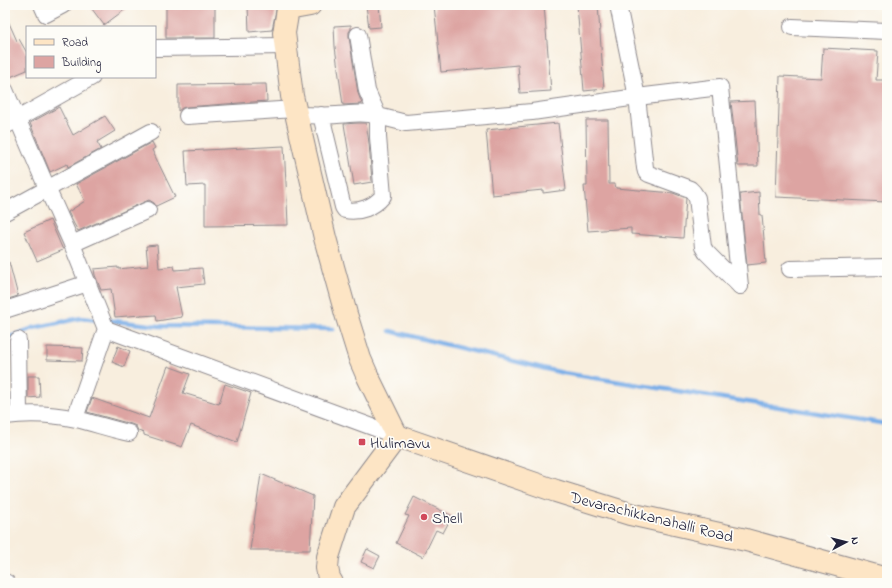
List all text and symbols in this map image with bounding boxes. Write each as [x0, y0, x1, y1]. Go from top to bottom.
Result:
legend [26, 26, 156, 78]
text: Road [62, 34, 88, 52]
text: Building [61, 54, 101, 73]
place label: Hulimavu [370, 432, 430, 456]
marker: Hulimavu [357, 437, 367, 447]
street label: Devarachikkanahalli Road [566, 486, 736, 550]
place label: Shell [432, 507, 463, 531]
marker: Shell [419, 512, 429, 522]
north arrow [826, 522, 866, 562]
text: N [847, 536, 863, 546]

